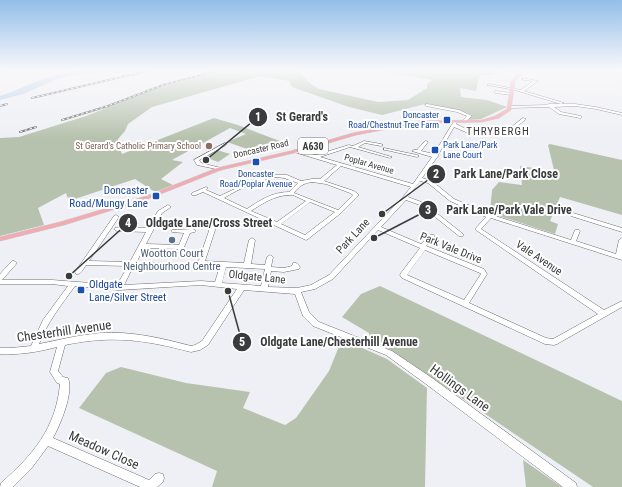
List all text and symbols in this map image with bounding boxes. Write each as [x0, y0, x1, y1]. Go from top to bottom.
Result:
callout: St Gerard's [248, 105, 336, 129]
text: 1 [255, 110, 261, 124]
text: St Gerard's [276, 110, 328, 124]
place label: Doncaster Road/Chestnut Tree Farm [348, 110, 439, 130]
marker: Doncaster Road/Chestnut Tree Farm [442, 115, 452, 125]
district label: THRYBERGH [466, 125, 530, 138]
street label: Doncaster Road [232, 138, 290, 160]
road number: A630 [298, 138, 328, 154]
place label: Park Lane/Park Lane Court [443, 140, 498, 160]
place label: St Gerard's Catholic Primary School [76, 141, 201, 151]
marker: St Gerard's Catholic Primary School [204, 141, 214, 151]
marker: Park Lane/Park Lane Court [430, 145, 440, 155]
street label: Poplar Avenue [343, 152, 395, 176]
marker: Doncaster Road/Poplar Avenue [251, 157, 261, 167]
callout: Park Lane/Park Close [426, 162, 566, 186]
text: 2 [433, 167, 439, 181]
text: Park Lane/Park Close [454, 167, 558, 181]
place label: Doncaster Road/Poplar Avenue [220, 169, 292, 189]
place label: Doncaster Road/Mungy Lane [69, 184, 149, 210]
marker: Doncaster Road/Mungy Lane [151, 191, 161, 201]
callout: Park Lane/Park Vale Drive [418, 198, 579, 222]
text: 3 [425, 203, 431, 217]
text: Park Lane/Park Vale Drive [446, 203, 572, 217]
callout: Oldgate Lane/Cross Street [118, 211, 280, 235]
text: 4 [125, 216, 131, 230]
text: Oldgate Lane/Cross Street [146, 216, 273, 230]
street label: Park Lane [334, 216, 372, 256]
street label: Park Vale Drive [418, 230, 484, 266]
marker: Wootton Court Neighbourhood Centre [167, 235, 177, 245]
street label: Vale Avenue [513, 238, 565, 278]
place label: Wootton Court Neighbourhood Centre [123, 247, 221, 273]
street label: Oldgate Lane [228, 268, 286, 286]
place label: Oldgate Lane/Silver Street [89, 278, 166, 304]
marker: Oldgate Lane/Silver Street [76, 285, 86, 295]
street label: Chesterhill Avenue [16, 317, 112, 345]
callout: Oldgate Lane/Chesterhill Avenue [232, 330, 426, 354]
text: 5 [239, 335, 245, 349]
text: Oldgate Lane/Chesterhill Avenue [260, 335, 418, 349]
street label: Hollings Lane [427, 361, 493, 415]
street label: Meadow Close [66, 428, 142, 472]

